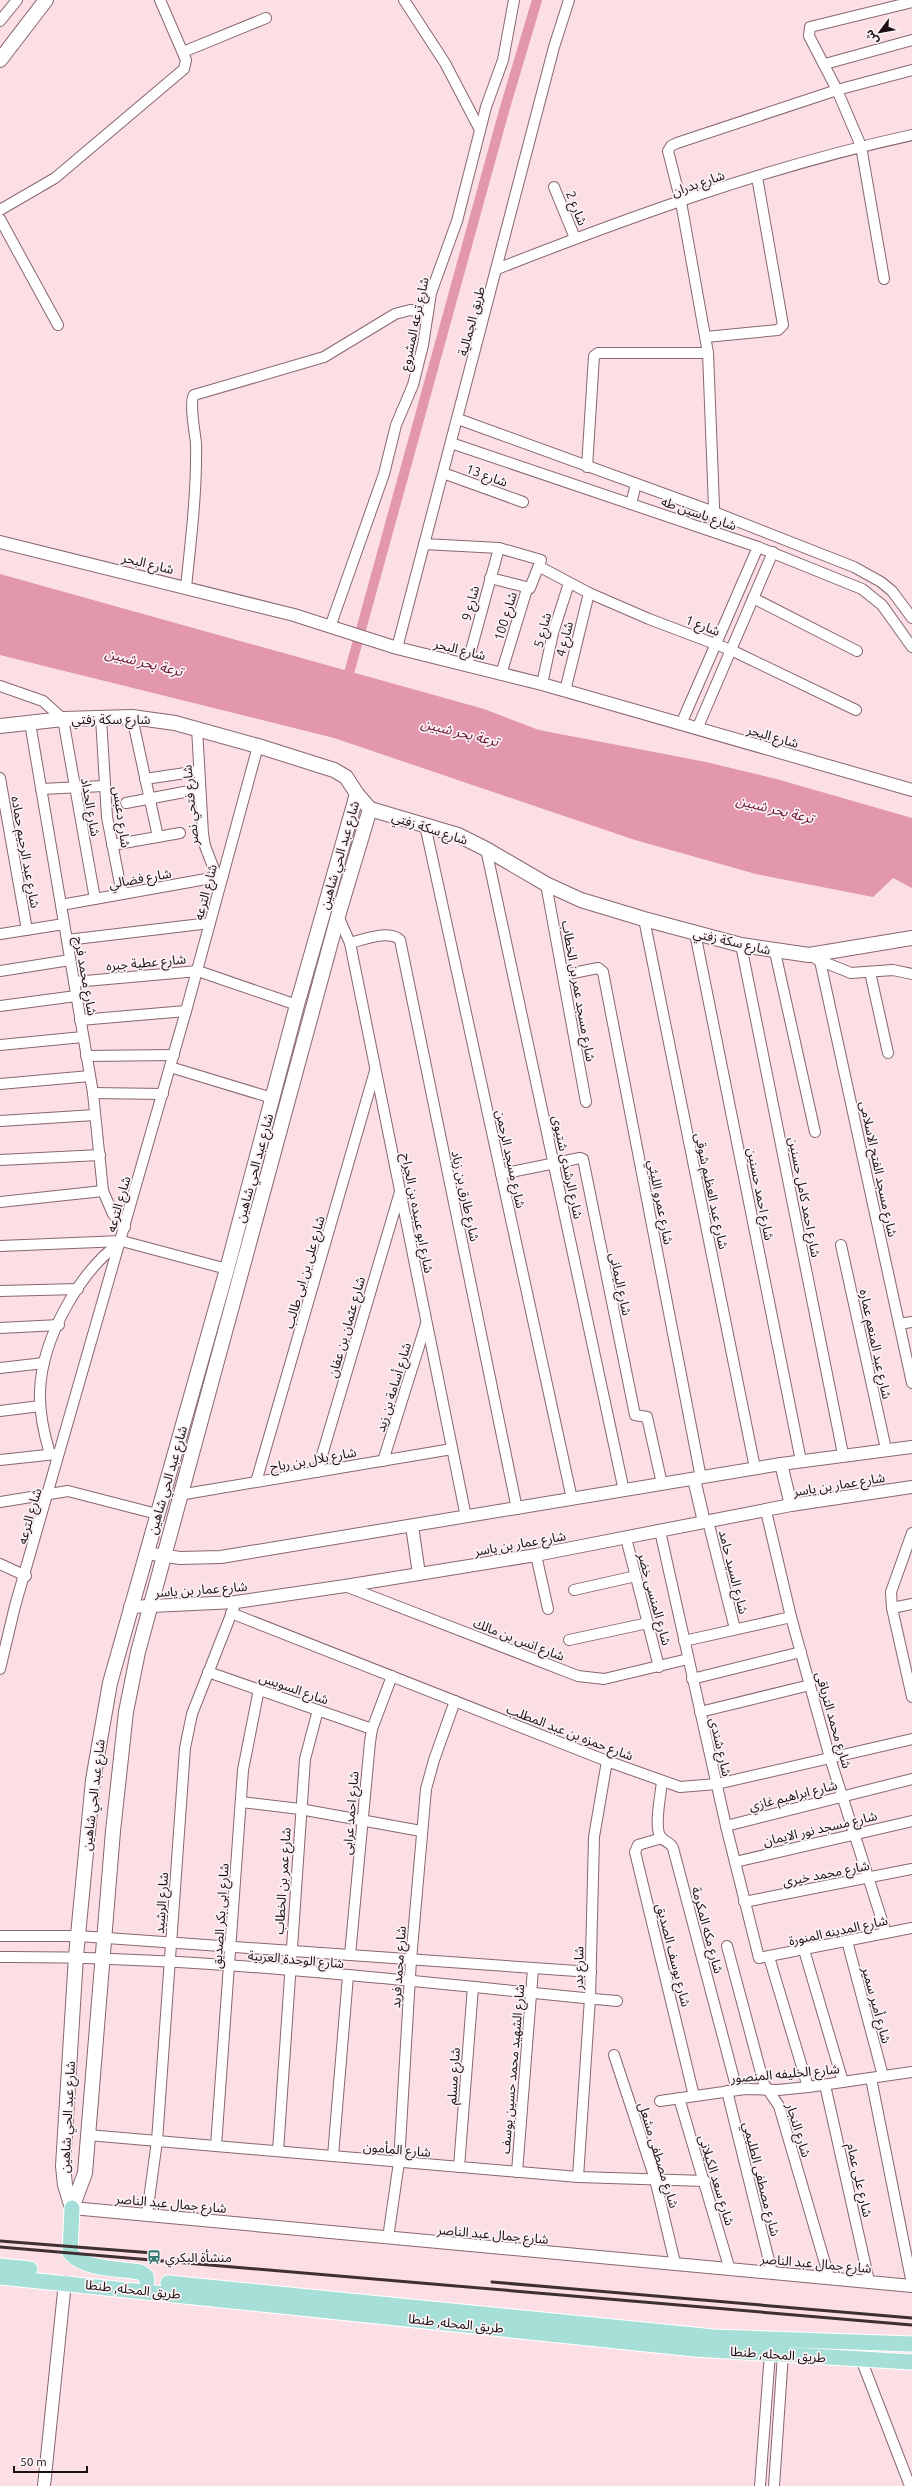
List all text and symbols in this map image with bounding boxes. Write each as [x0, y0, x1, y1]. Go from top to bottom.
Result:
north arrow [860, 12, 900, 52]
text: ش [862, 27, 881, 47]
street label: شارع بدران [670, 167, 728, 202]
street label: شارع 2 [560, 189, 590, 229]
street label: شارع ترعه المشروع [397, 276, 435, 373]
street label: طريق الجمالية [455, 284, 489, 358]
street label: شارع 13 [463, 461, 510, 493]
street label: شارع ياسين طه [658, 494, 738, 536]
street label: شارع البحر [119, 550, 175, 580]
street label: شارع 9 [459, 584, 485, 623]
street label: شارع 100 [491, 590, 523, 643]
street label: شارع 5 [531, 611, 557, 650]
street label: شارع 1 [682, 612, 722, 642]
street label: شارع 4 [553, 620, 579, 659]
street label: شارع البحر [431, 636, 487, 666]
water label: ترعة بحر شبين [103, 645, 186, 681]
street label: شارع سكة زفتي [71, 712, 151, 730]
water label: ترعة بحر شبين [419, 715, 502, 751]
street label: شارع البحر [744, 722, 800, 754]
street label: شارع فتحي نصر [180, 764, 205, 847]
street label: شارع الحداد [75, 777, 103, 838]
street label: شارع دعبس [107, 785, 133, 849]
water label: ترعة بحر شبين [734, 792, 817, 828]
street label: شارع عبد الرحيم حماده [5, 795, 43, 910]
street label: شارع عبد الحي شاهين [317, 799, 365, 912]
street label: شارع سكة زفتي [389, 809, 470, 851]
street label: شارع الترعه [191, 863, 223, 923]
street label: شارع فضالي [108, 866, 173, 894]
street label: شارع مسجد عمر بن الخطاب [556, 919, 598, 1063]
street label: شارع سكة زفتي [691, 925, 772, 961]
street label: شارع محمد فرج [68, 935, 100, 1017]
street label: شارع عطية جبره [105, 952, 187, 976]
street label: شارع مسجد الفتح الاسلامى [854, 1100, 900, 1239]
street label: شارع مسجد الرحمن [490, 1109, 528, 1210]
street label: شارع عبد الحي شاهين [233, 1112, 279, 1225]
street label: شارع الرشدى شتيوى [546, 1114, 586, 1221]
street label: شارع عبد العظيم شوقى [689, 1132, 731, 1251]
street label: شارع احمد كامل حسنين [783, 1136, 824, 1259]
street label: شارع احمد حسنين [741, 1147, 777, 1242]
street label: شارع طارق بن زياد [446, 1149, 482, 1244]
street label: شارع ابو عبيده بن الجراح [396, 1152, 437, 1275]
street label: شارع عمرو الليثي [642, 1158, 676, 1246]
street label: شارع الترعه [103, 1175, 136, 1235]
street label: شارع على بن ابى طالب [281, 1214, 331, 1331]
street label: شارع اليمانى [604, 1251, 635, 1318]
street label: شارع عثمان بن عفان [325, 1275, 371, 1380]
street label: شارع عبد المنعم عماره [854, 1288, 894, 1401]
street label: شارع أسامة بن زيد [372, 1340, 417, 1435]
street label: شارع عبد الحي شاهين [145, 1424, 193, 1537]
street label: شارع بلال بن رباح [269, 1445, 358, 1477]
street label: شارع عمار بن ياسر [791, 1470, 887, 1502]
street label: شارع الترعه [14, 1487, 47, 1547]
street label: شارع عمار بن ياسر [472, 1528, 568, 1562]
street label: شارع السيد حامد [713, 1529, 751, 1616]
street label: شارع المنسى خضر [632, 1550, 674, 1648]
street label: شارع عمار بن ياسر [153, 1579, 248, 1603]
street label: شارع انس بن مالك [470, 1615, 566, 1667]
street label: شارع السويس [256, 1670, 330, 1710]
street label: شارع محمد الترياقى [810, 1670, 855, 1771]
street label: شارع حمزه بن عبد المطلب [503, 1701, 635, 1766]
street label: شارع شندى [704, 1716, 735, 1779]
street label: شارع عبد الحي شاهين [79, 1738, 111, 1852]
street label: شارع احمد عرابى [339, 1771, 365, 1856]
street label: شارع ابراهيم غازي [747, 1777, 840, 1817]
street label: شارع مسجد نور الايمان [762, 1808, 879, 1852]
street label: شارع عمر بن الخطاب [271, 1827, 297, 1935]
street label: شارع محمد خيرى [781, 1858, 871, 1892]
street label: شارع ابى بكر الصديق [209, 1863, 235, 1970]
street label: شارع الرشيد [152, 1872, 174, 1934]
street label: شارع مكه المكرمة [686, 1885, 726, 1976]
street label: شارع يوسف الصديق [651, 1902, 694, 2009]
street label: شارع المدينه المنورة [787, 1913, 890, 1951]
street label: شارع محمد فريد [388, 1926, 412, 2009]
street label: شارع بدر [571, 1946, 589, 1991]
street label: شارع الوحدة العربية [247, 1948, 345, 1974]
street label: شارع أمير سمير [856, 1964, 895, 2046]
street label: شارع الشهيد محمد حسين يوسف [498, 1984, 530, 2155]
street label: شارع مسلم [444, 2047, 466, 2105]
street label: شارع عبد الحي شاهين [57, 2061, 81, 2174]
street label: شارع الخليفه المنصور [729, 2061, 840, 2089]
street label: شارع مصطفى مشعل [632, 2100, 682, 2211]
street label: شارع النجار [780, 2100, 814, 2160]
street label: شارع مصطفى الطليمي [737, 2120, 783, 2239]
street label: شارع سعد الكيلانى [693, 2133, 737, 2228]
street label: شارع المأمون [362, 2138, 432, 2163]
street label: شارع على عمام [841, 2142, 875, 2219]
street label: شارع جمال عبد الناصر [113, 2191, 227, 2219]
street label: شارع جمال عبد الناصر [435, 2222, 549, 2250]
station icon: منشأة البكري [146, 2249, 162, 2265]
place label: منشأة البكري [165, 2249, 232, 2268]
street label: شارع جمال عبد الناصر [758, 2251, 872, 2279]
street label: طريق المحله, طنطا [84, 2277, 182, 2303]
street label: طريق المحله, طنطا [407, 2311, 505, 2337]
street label: طريق المحله, طنطا [730, 2344, 826, 2366]
scale bar [14, 2448, 87, 2474]
text: 50 m [20, 2455, 47, 2468]

